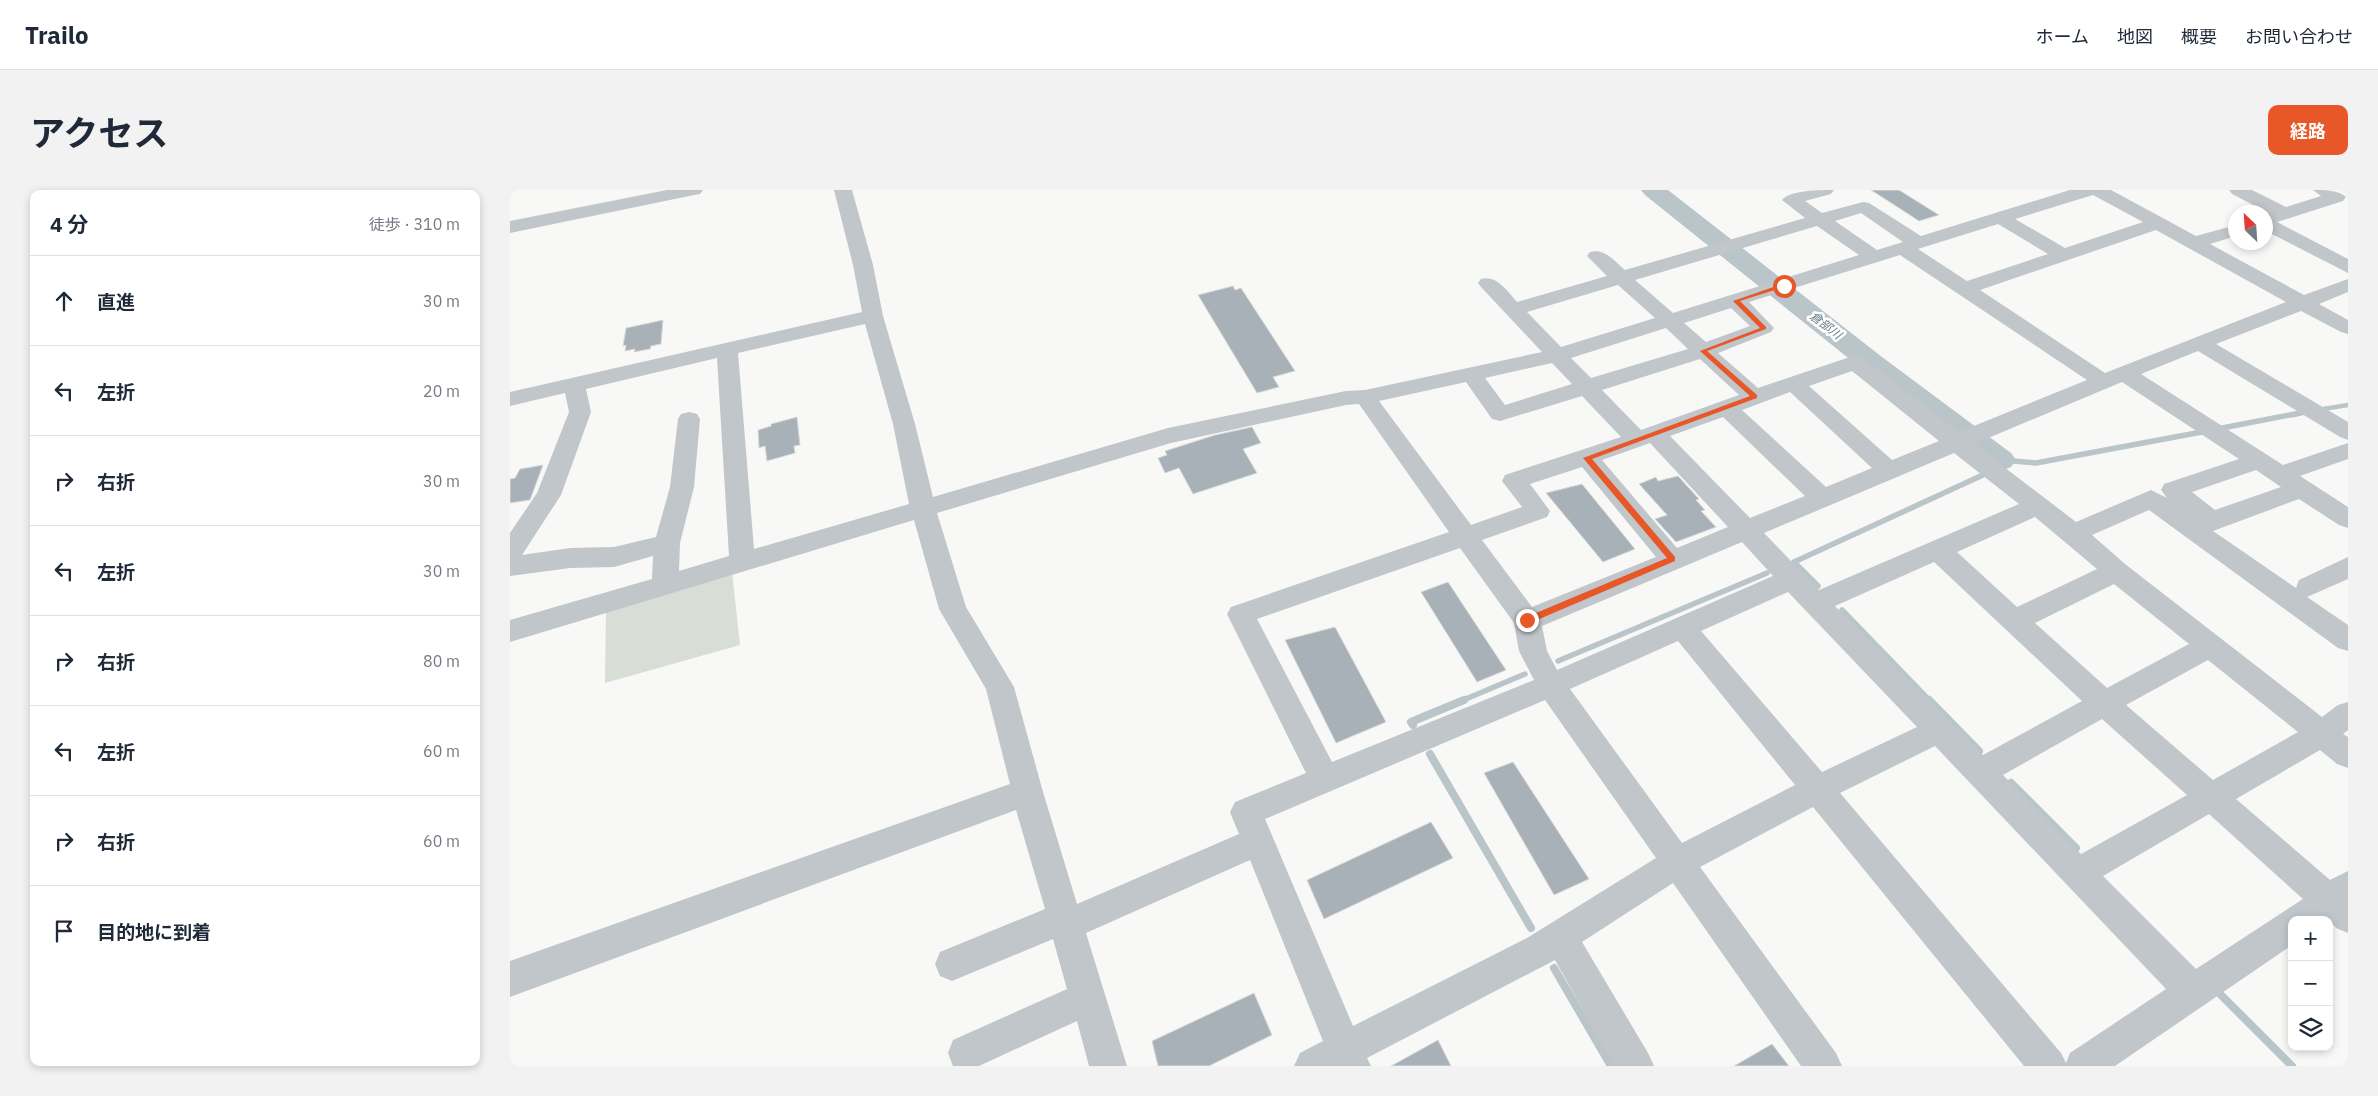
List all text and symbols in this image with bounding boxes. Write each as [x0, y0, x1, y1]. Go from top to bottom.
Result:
text: Trailo [25, 19, 89, 51]
text: ホーム [2036, 25, 2089, 48]
text: 地図 [2117, 25, 2153, 48]
text: 概要 [2181, 25, 2217, 48]
text: お問い合わせ [2245, 25, 2353, 48]
button: 経路 [2268, 105, 2348, 155]
text: アクセス [30, 110, 168, 156]
north arrow [2228, 205, 2273, 250]
text: 4 分 [50, 210, 89, 238]
text: 徒歩 · 310 m [369, 214, 460, 234]
route start [1773, 275, 1796, 298]
icon: ahead [50, 287, 78, 315]
text: 直進 [97, 290, 135, 314]
text: 30 m [423, 291, 460, 311]
water label: 倉部川 [1807, 308, 1846, 343]
icon: left [50, 377, 78, 405]
text: 左折 [97, 380, 135, 404]
text: 20 m [423, 381, 460, 401]
icon: right [50, 467, 78, 495]
text: 右折 [97, 470, 135, 494]
text: 30 m [423, 471, 460, 491]
icon: left [50, 557, 78, 585]
text: 左折 [97, 560, 135, 584]
text: 30 m [423, 561, 460, 581]
route end [1516, 609, 1539, 632]
icon: right [50, 647, 78, 675]
text: 右折 [97, 650, 135, 674]
text: 80 m [423, 651, 460, 671]
icon: left [50, 737, 78, 765]
text: 左折 [97, 740, 135, 764]
text: 60 m [423, 741, 460, 761]
icon: right [50, 827, 78, 855]
text: 右折 [97, 830, 135, 854]
text: 60 m [423, 831, 460, 851]
map controls [2288, 916, 2333, 1051]
button: + [2288, 916, 2333, 961]
icon: arrive [50, 917, 78, 945]
text: 目的地に到着 [97, 920, 211, 944]
button: − [2288, 961, 2333, 1006]
button: layers [2288, 1006, 2333, 1051]

